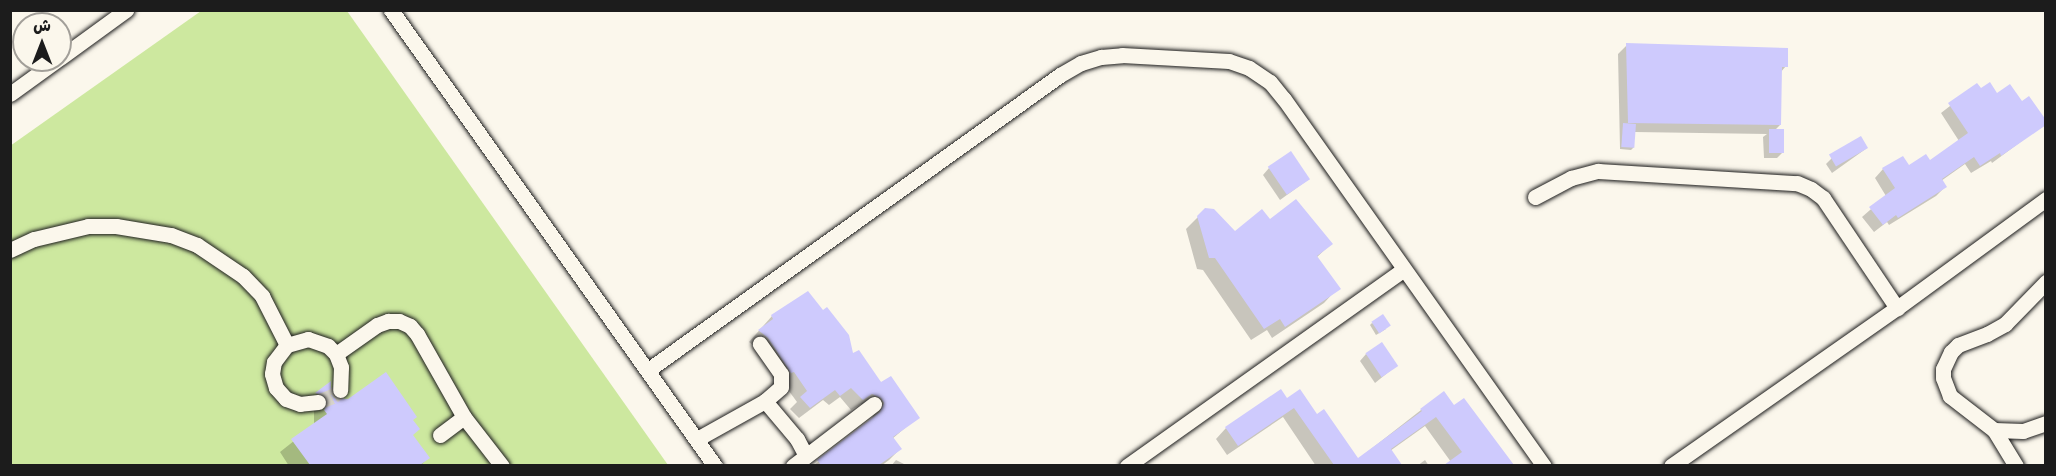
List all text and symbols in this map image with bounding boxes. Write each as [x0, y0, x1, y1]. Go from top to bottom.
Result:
north arrow [12, 12, 72, 72]
text: ش [33, 16, 51, 36]

